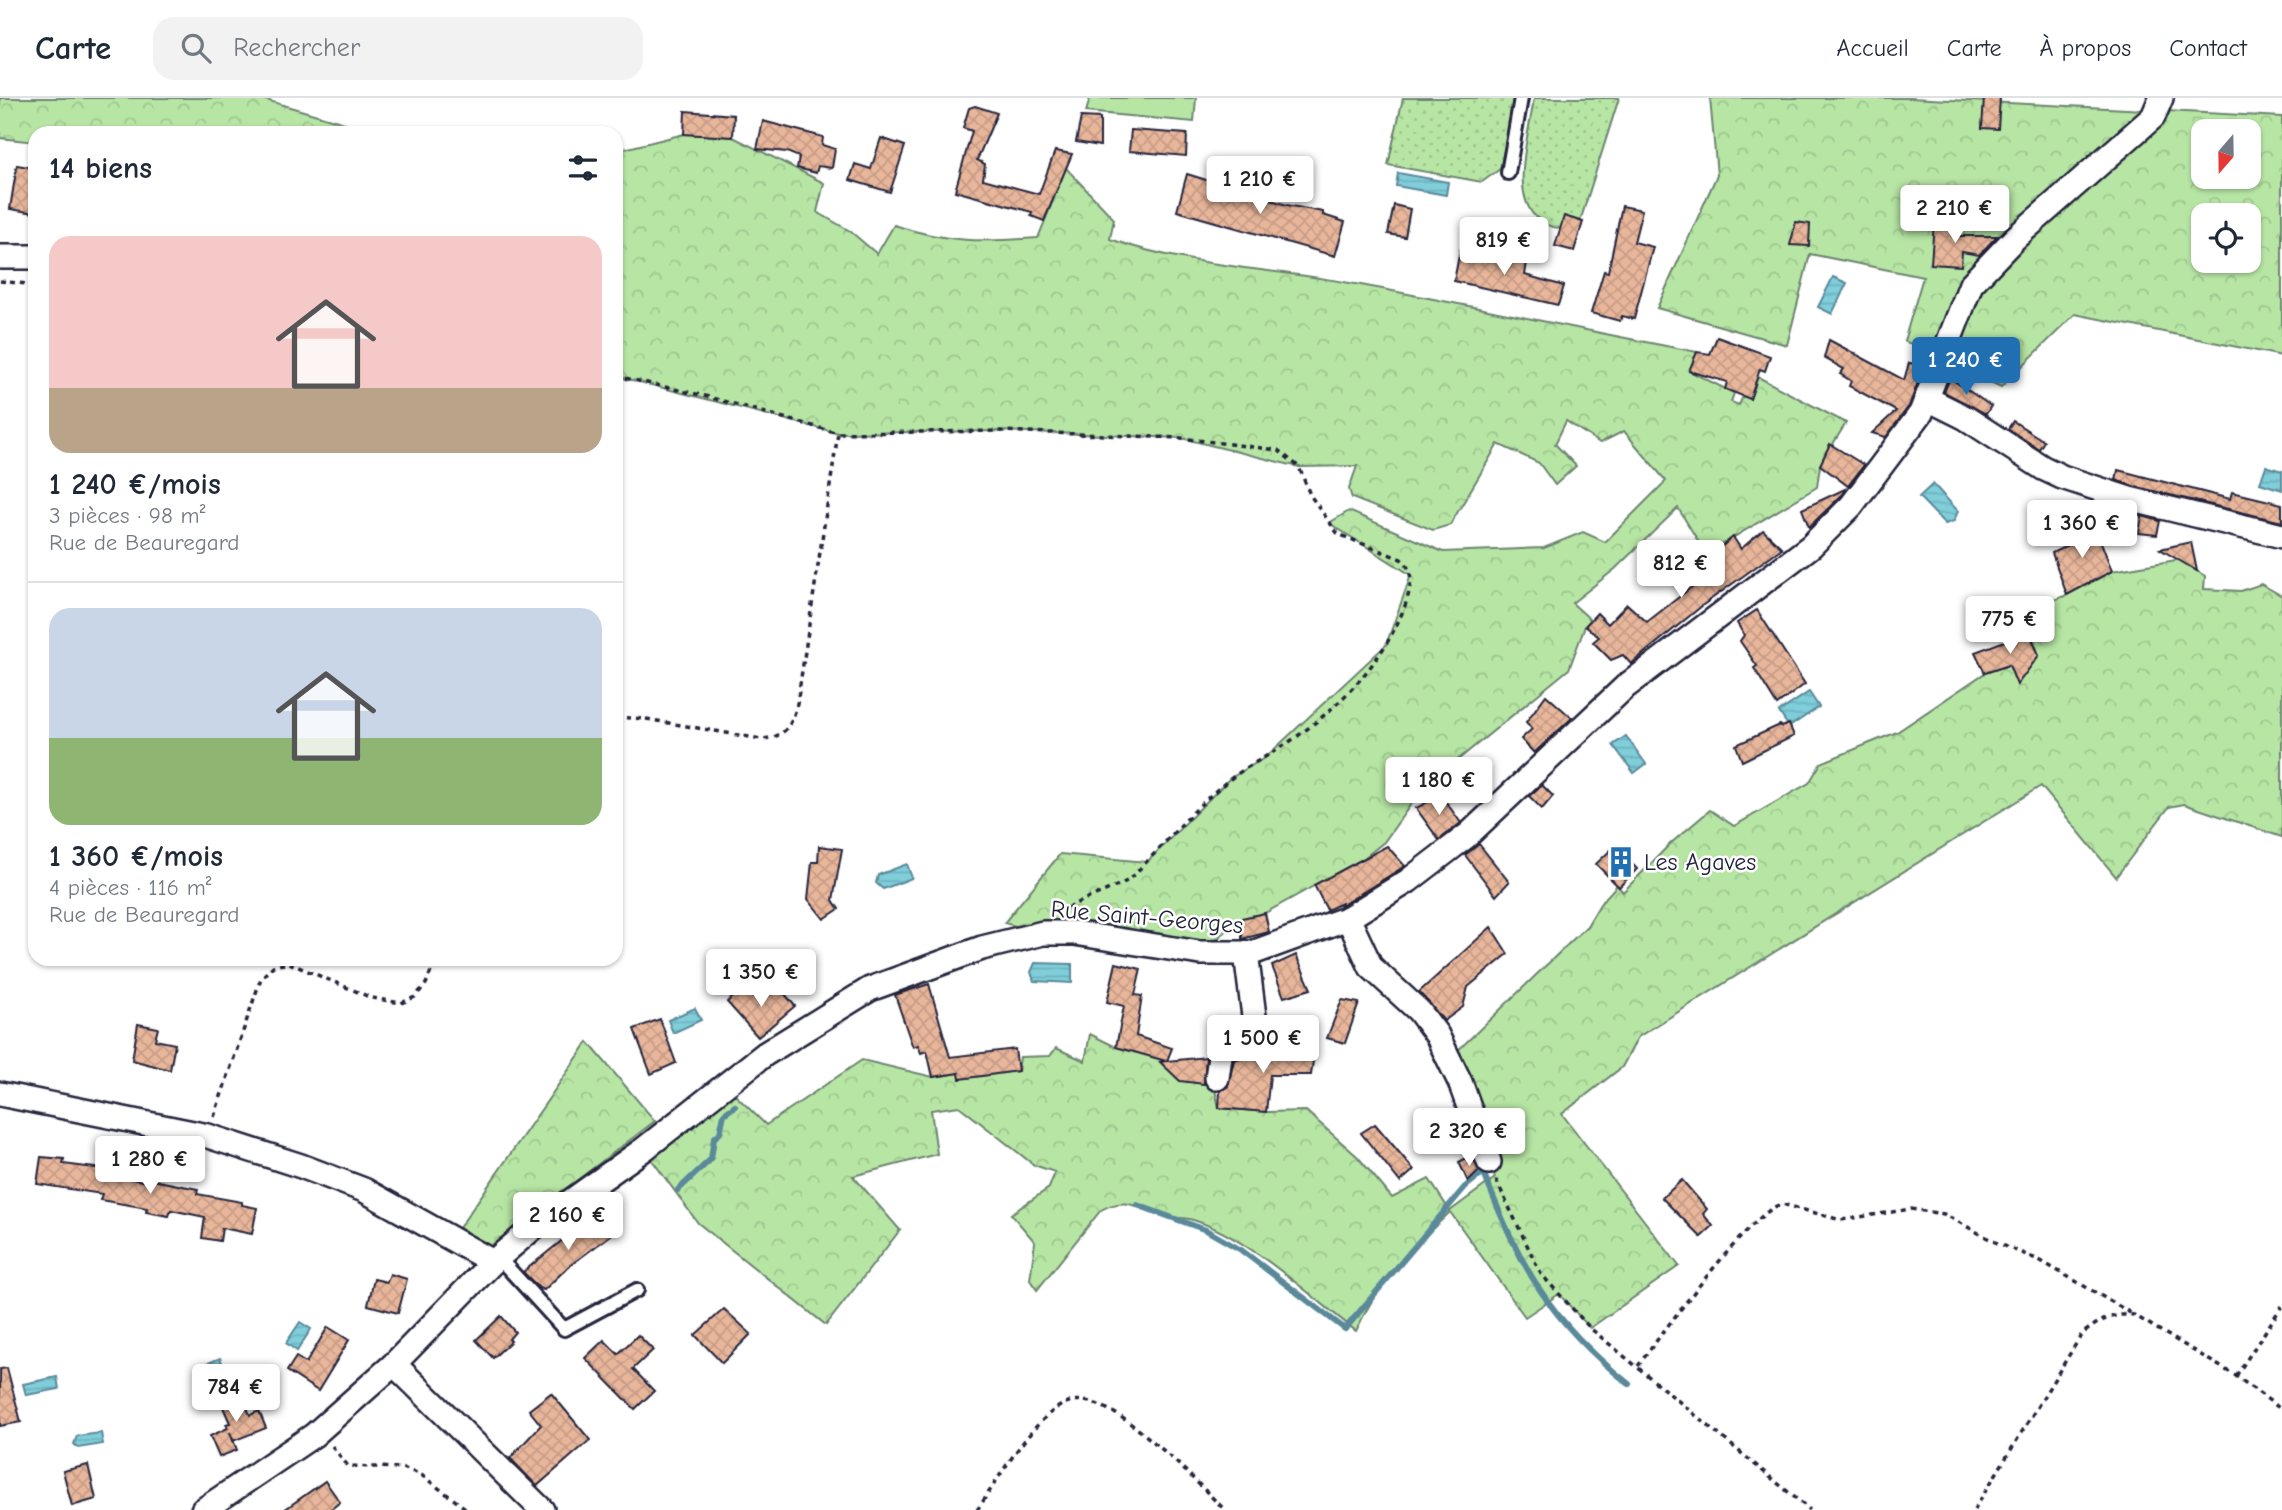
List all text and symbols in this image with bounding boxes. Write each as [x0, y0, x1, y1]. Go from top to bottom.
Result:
search box [153, 17, 643, 80]
text: Carte [35, 29, 111, 67]
icon: search [177, 29, 215, 67]
text: Rechercher [233, 33, 360, 63]
text: Accueil [1837, 34, 1909, 62]
text: Carte [1947, 34, 2002, 62]
text: À propos [2040, 34, 2131, 62]
text: Contact [2169, 34, 2247, 62]
north arrow [2191, 119, 2261, 189]
map controls [2191, 119, 2261, 273]
icon: filters [564, 149, 602, 187]
text: 14 biens [49, 151, 152, 186]
pin: 1 210 € [1195, 156, 1325, 216]
text: 1 210 € [1223, 165, 1297, 192]
pin: 2 210 € [1890, 186, 2020, 245]
text: 2 210 € [1916, 194, 1994, 221]
button: locate [2191, 203, 2261, 273]
pin: 819 € [1455, 218, 1553, 277]
text: 819 € [1476, 226, 1532, 253]
icon: home [263, 281, 389, 407]
pin: 1 240 € [1901, 338, 2031, 397]
text: 1 240 € [1928, 346, 2004, 373]
text: 1 240 €/mois [49, 467, 221, 502]
pin: 1 360 € [2017, 500, 2147, 560]
text: 3 pièces · 98 m² [49, 502, 205, 529]
text: 1 360 € [2043, 509, 2121, 536]
text: Rue de Beauregard [49, 529, 239, 556]
pin: 812 € [1632, 540, 1730, 600]
text: 812 € [1653, 549, 1709, 576]
pin: 775 € [1961, 596, 2059, 656]
text: 775 € [1982, 605, 2038, 632]
icon: home [263, 653, 389, 779]
pin: 1 180 € [1374, 758, 1504, 817]
text: 1 180 € [1401, 766, 1477, 793]
text: 1 360 €/mois [49, 839, 223, 874]
building icon: Les Agaves [1604, 845, 1638, 879]
place label: Les Agaves [1644, 848, 1756, 876]
text: 4 pièces · 116 m² [49, 874, 211, 901]
street label: Rue Saint-Georges [1050, 895, 1244, 939]
text: Rue de Beauregard [49, 901, 239, 928]
pin: 1 350 € [696, 950, 826, 1009]
text: 1 350 € [722, 958, 800, 985]
pin: 1 500 € [1198, 1016, 1328, 1075]
text: 1 500 € [1223, 1024, 1303, 1051]
pin: 2 320 € [1404, 1108, 1534, 1168]
text: 2 320 € [1429, 1117, 1509, 1144]
pin: 1 280 € [85, 1136, 215, 1196]
text: 1 280 € [111, 1145, 189, 1172]
pin: 2 160 € [503, 1192, 633, 1252]
text: 2 160 € [529, 1201, 607, 1228]
pin: 784 € [187, 1364, 285, 1424]
text: 784 € [208, 1373, 264, 1400]

